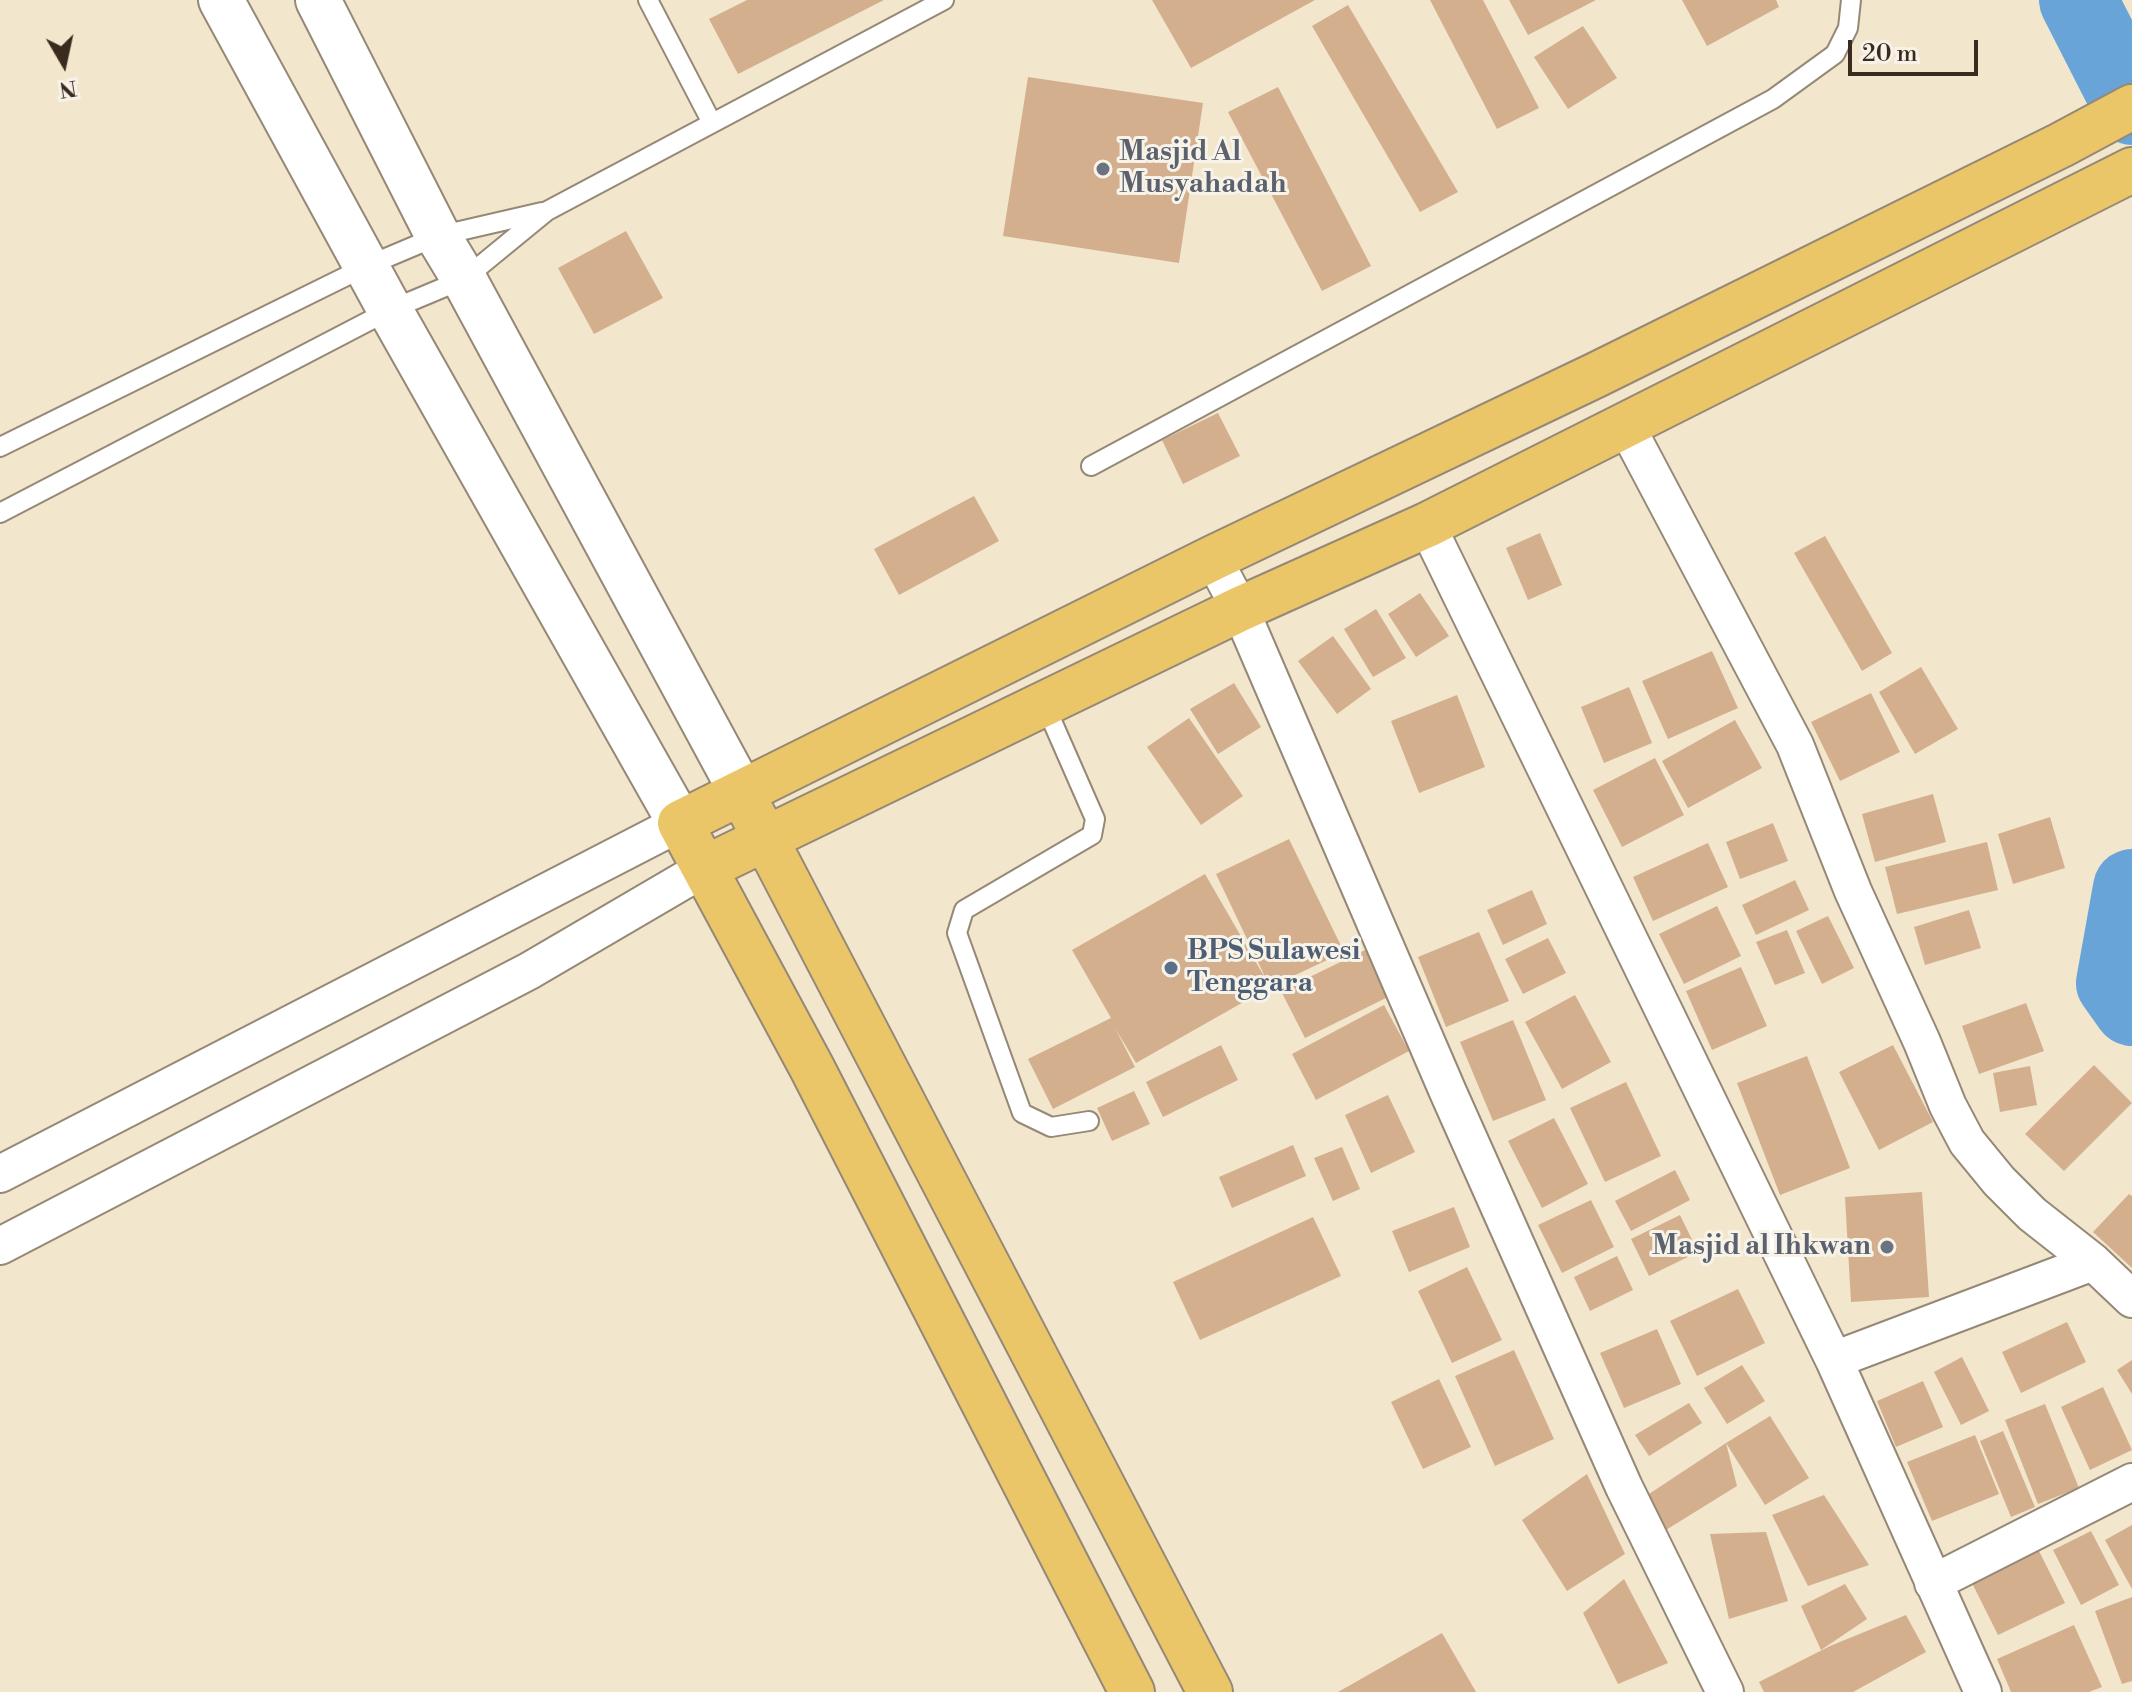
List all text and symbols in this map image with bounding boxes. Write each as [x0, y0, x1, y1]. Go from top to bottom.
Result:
north arrow [24, 24, 104, 104]
scale bar [1852, 24, 1982, 74]
text: 20 m [1862, 39, 1918, 69]
text: N [57, 74, 79, 103]
place label: Masjid Al Musyahadah [1119, 136, 1286, 202]
marker: Masjid Al Musyahadah [1094, 160, 1112, 178]
place label: BPS Sulawesi Tenggara [1187, 935, 1360, 1001]
marker: BPS Sulawesi Tenggara [1162, 959, 1180, 977]
place label: Masjid al Ihkwan [1652, 1230, 1871, 1264]
marker: Masjid al Ihkwan [1878, 1238, 1896, 1256]

